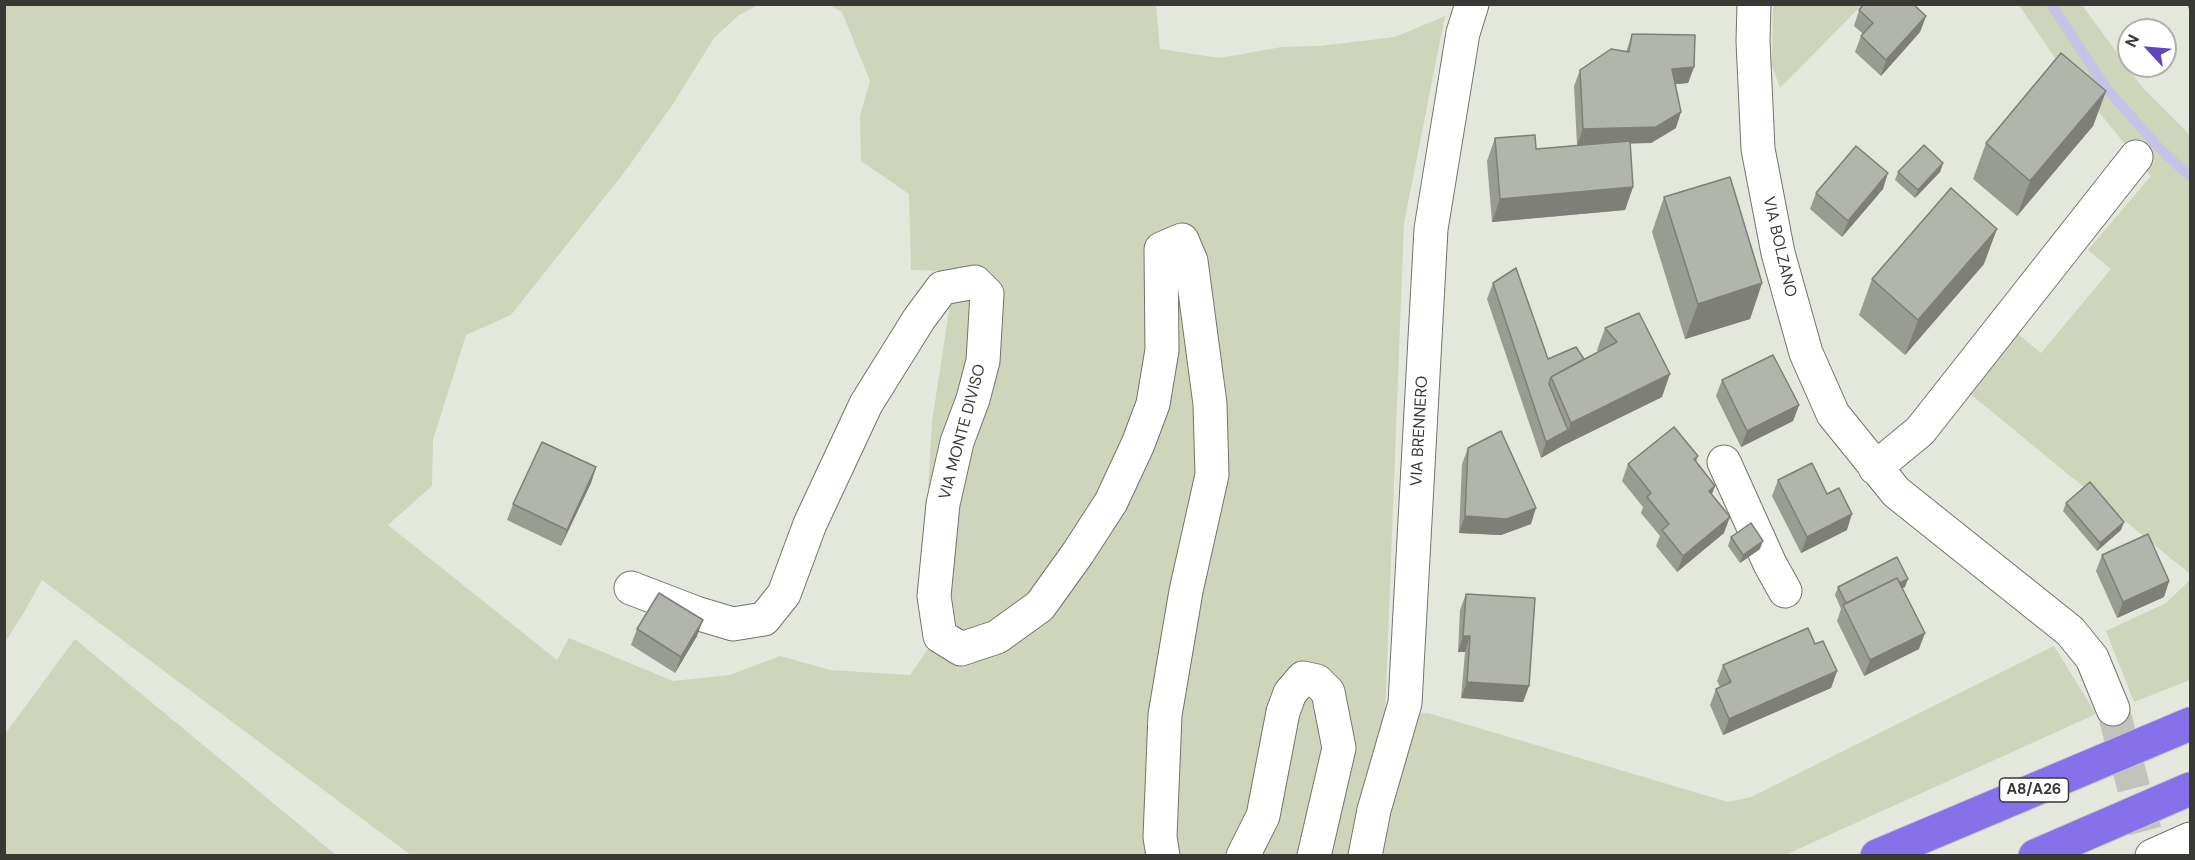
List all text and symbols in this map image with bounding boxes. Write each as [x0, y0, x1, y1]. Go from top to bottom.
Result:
north arrow [2117, 18, 2177, 78]
text: N [2120, 31, 2144, 51]
street label: VIA BOLZANO [1758, 195, 1800, 299]
street label: VIA MONTE DIVISO [936, 362, 990, 502]
street label: VIA BRENNERO [1408, 375, 1432, 487]
road number: A8/A26 [2000, 778, 2068, 802]

